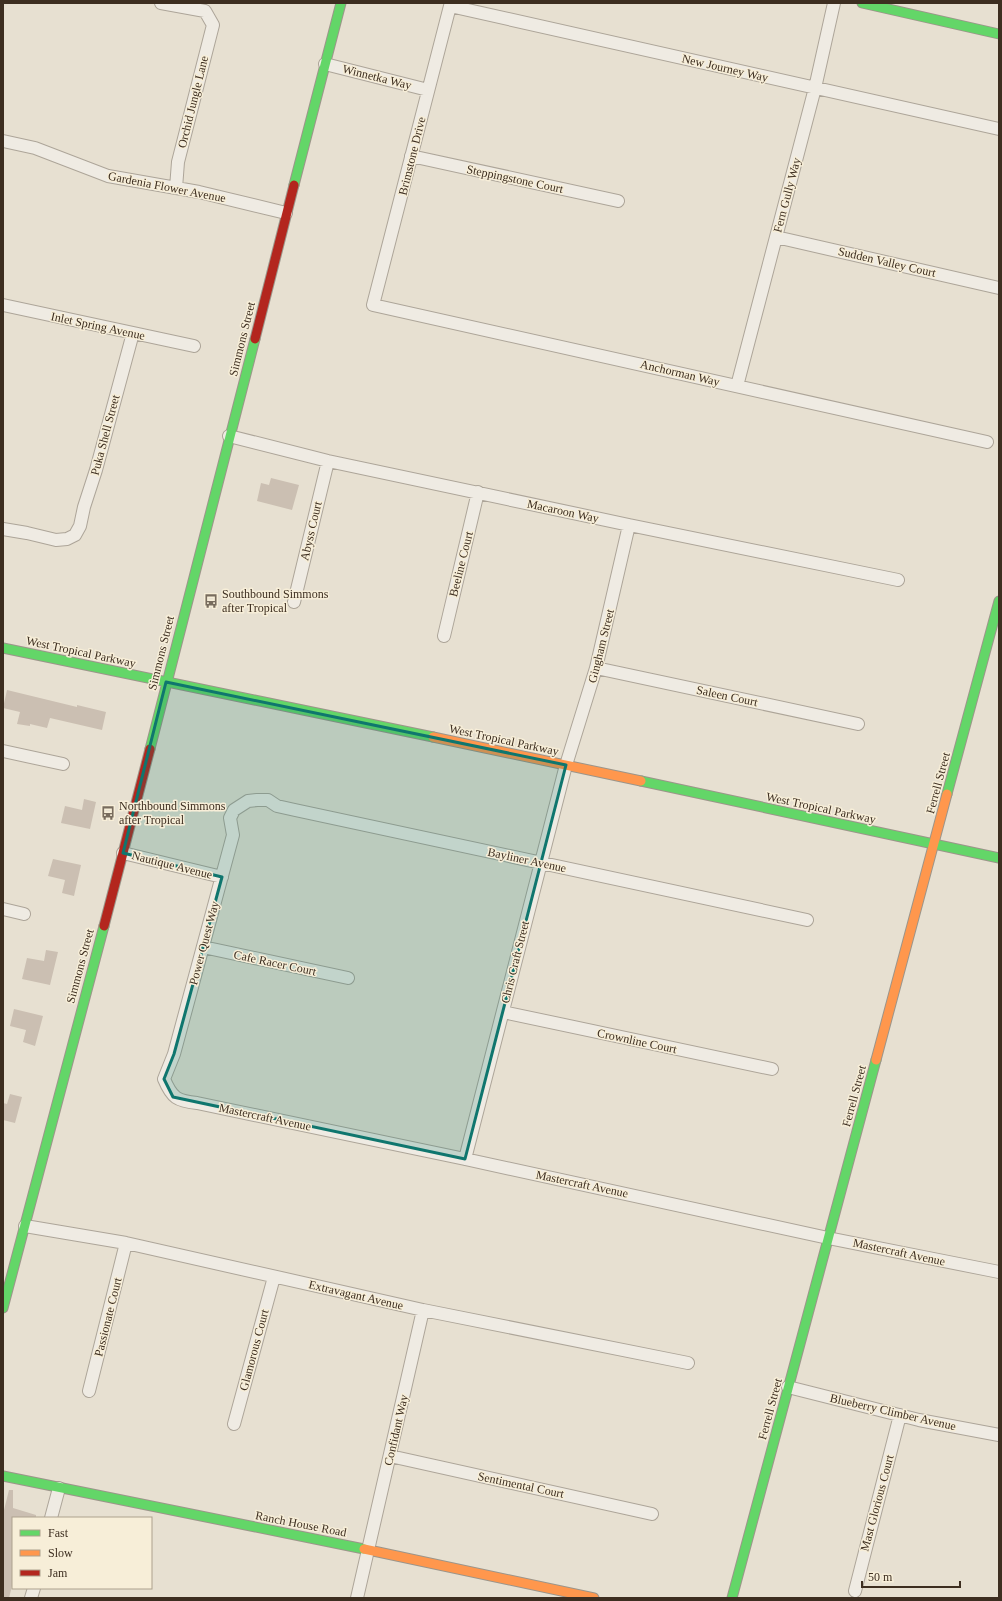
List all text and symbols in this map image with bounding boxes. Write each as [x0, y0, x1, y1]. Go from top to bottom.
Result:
street label: New Journey Way [680, 51, 770, 85]
street label: Orchid Jungle Lane [175, 54, 211, 150]
street label: Winnetka Way [341, 62, 413, 92]
street label: Brimstone Drive [395, 115, 429, 197]
street label: Fern Gully Way [770, 156, 804, 234]
street label: Steppingstone Court [465, 162, 565, 196]
street label: Gardenia Flower Avenue [107, 169, 227, 205]
street label: Sudden Valley Court [837, 244, 938, 280]
street label: Simmons Street [226, 300, 258, 378]
street label: Inlet Spring Avenue [50, 309, 146, 343]
street label: Anchorman Way [639, 357, 721, 389]
street label: Puka Shell Street [88, 393, 123, 477]
street label: Macaroon Way [526, 497, 600, 525]
street label: Abyss Court [297, 499, 325, 562]
street label: Beeline Court [446, 529, 476, 598]
place label: Southbound Simmons after Tropical [222, 587, 329, 615]
bus stop icon: Southbound Simmons after Tropical [203, 593, 219, 609]
street label: Gingham Street [585, 607, 617, 684]
street label: Simmons Street [145, 614, 177, 692]
street label: West Tropical Parkway [25, 634, 137, 670]
street label: Saleen Court [695, 683, 760, 709]
street label: West Tropical Parkway [448, 722, 560, 758]
street label: Ferrell Street [923, 750, 953, 815]
street label: West Tropical Parkway [765, 790, 877, 826]
place label: Northbound Simmons after Tropical [119, 799, 226, 827]
bus stop icon: Northbound Simmons after Tropical [100, 805, 116, 821]
street label: Bayliner Avenue [486, 845, 568, 875]
street label: Nautique Avenue [130, 848, 214, 882]
street label: Power Quest Way [186, 900, 222, 986]
street label: Chris Craft Street [498, 919, 532, 1005]
street label: Simmons Street [63, 927, 97, 1005]
street label: Cafe Racer Court [232, 947, 318, 979]
street label: Crownline Court [596, 1026, 679, 1056]
street label: Ferrell Street [839, 1063, 869, 1128]
street label: Mastercraft Avenue [218, 1100, 312, 1134]
street label: Mastercraft Avenue [535, 1167, 629, 1201]
street label: Mastercraft Avenue [852, 1235, 946, 1269]
street label: Passionate Court [91, 1275, 125, 1358]
street label: Extravagant Avenue [307, 1277, 405, 1313]
street label: Glamorous Court [236, 1307, 272, 1392]
street label: Ferrell Street [755, 1376, 785, 1441]
street label: Blueberry Climber Avenue [829, 1391, 957, 1433]
street label: Confidant Way [381, 1393, 411, 1467]
street label: Mast Glorious Court [857, 1453, 897, 1553]
street label: Sentimental Court [477, 1469, 566, 1501]
street label: Ranch House Road [254, 1508, 348, 1540]
legend [12, 1517, 152, 1589]
text: Fast [48, 1526, 69, 1540]
text: Slow [48, 1546, 73, 1560]
scale bar [862, 1563, 960, 1589]
text: Jam [48, 1566, 68, 1580]
text: 50 m [868, 1570, 893, 1584]

